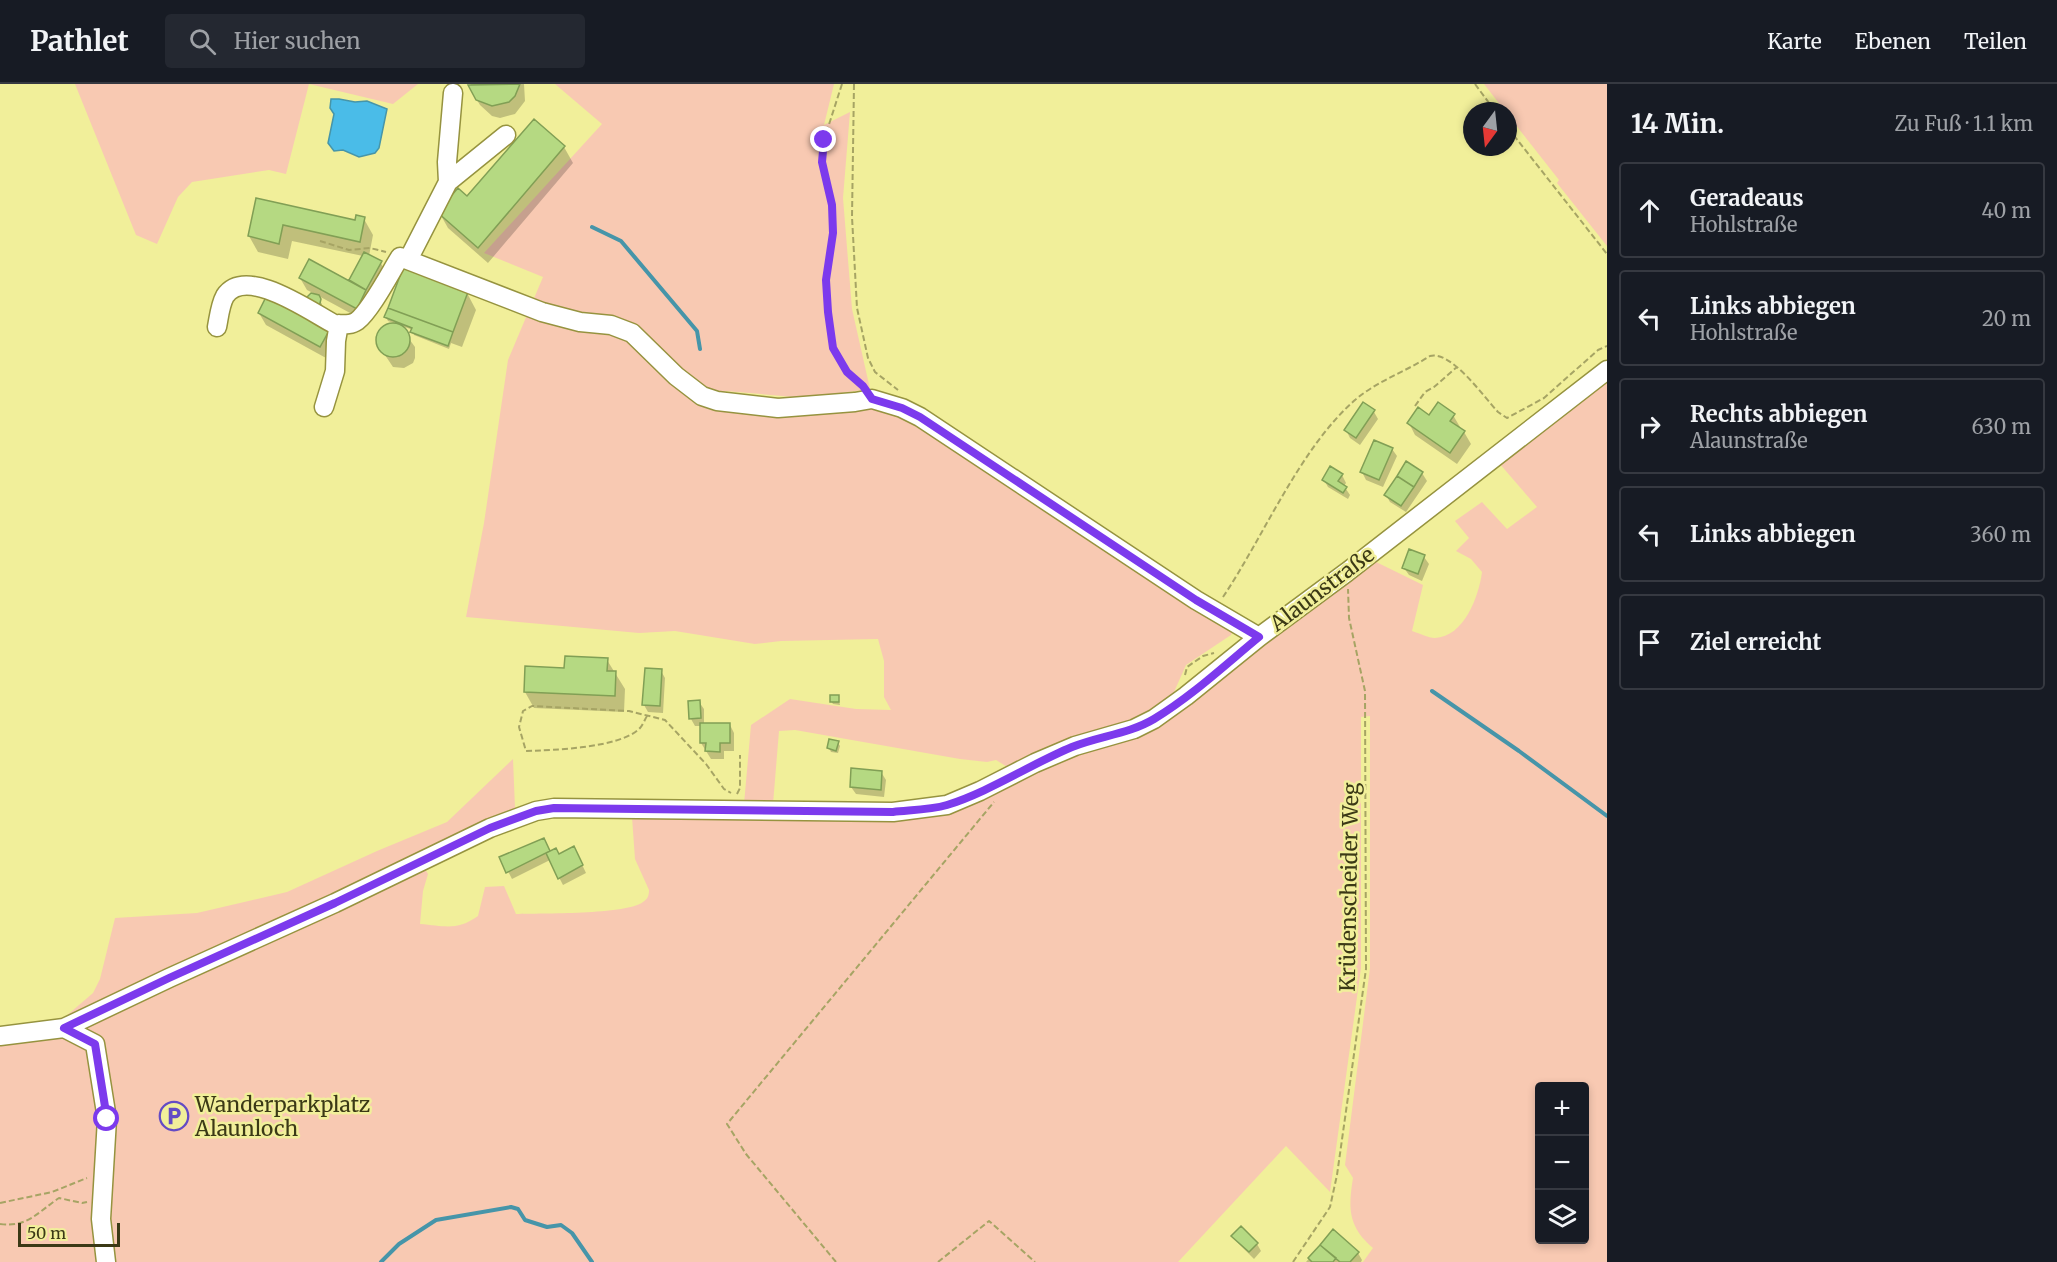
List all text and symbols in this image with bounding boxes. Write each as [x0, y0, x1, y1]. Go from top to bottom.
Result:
search box [165, 14, 585, 68]
text: Pathlet [30, 23, 129, 59]
icon: search [186, 25, 219, 58]
text: Hier suchen [234, 27, 361, 55]
text: Karte [1767, 28, 1822, 55]
text: Ebenen [1855, 28, 1931, 55]
text: Teilen [1964, 28, 2027, 55]
north arrow [1463, 102, 1517, 156]
text: 14 Min. [1631, 107, 1724, 140]
text: Zu Fuß · 1.1 km [1895, 111, 2033, 136]
route end [810, 126, 836, 152]
text: Geradeaus [1690, 184, 1804, 212]
icon: ahead [1633, 194, 1666, 227]
text: 40 m [1981, 198, 2031, 223]
text: Hohlstraße [1690, 212, 1798, 237]
text: Links abbiegen [1690, 292, 1856, 320]
icon: left [1633, 302, 1666, 335]
text: 20 m [1982, 306, 2031, 331]
text: Hohlstraße [1690, 320, 1798, 345]
text: Rechts abbiegen [1690, 400, 1867, 428]
icon: right [1633, 410, 1666, 443]
text: 630 m [1971, 414, 2031, 439]
text: Alaunstraße [1690, 428, 1808, 453]
icon: left [1633, 518, 1666, 551]
text: Links abbiegen [1690, 520, 1856, 548]
text: 360 m [1970, 522, 2031, 547]
street label: Alaunstraße [1264, 541, 1380, 638]
icon: arrive [1633, 626, 1666, 659]
text: Ziel erreicht [1690, 628, 1821, 656]
street label: Krüdenscheider Weg [1334, 782, 1364, 992]
map controls [1535, 1082, 1589, 1244]
button: + [1535, 1082, 1589, 1136]
place label: Wanderparkplatz Alaunloch [194, 1091, 370, 1142]
parking icon: Wanderparkplatz Alaunloch [158, 1100, 190, 1132]
route start [93, 1105, 119, 1131]
button: − [1535, 1136, 1589, 1190]
button: layers [1535, 1190, 1589, 1244]
scale bar [18, 1220, 120, 1248]
text: 50 m [27, 1223, 66, 1243]

